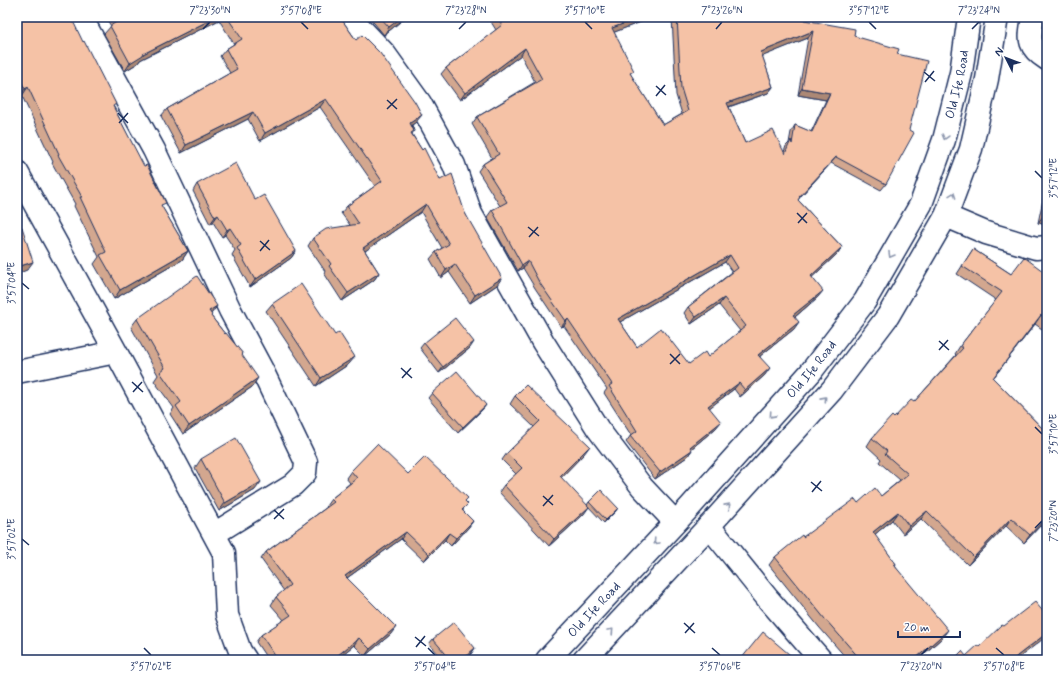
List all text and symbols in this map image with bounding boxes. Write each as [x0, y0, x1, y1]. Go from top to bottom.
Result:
text: 7°23'30"N [189, 4, 231, 18]
text: 3°57'08"E [280, 4, 322, 18]
text: 7°23'28"N [445, 4, 487, 18]
text: 3°57'10"E [565, 4, 606, 18]
text: 7°23'26"N [701, 4, 743, 18]
text: 3°57'12"E [849, 4, 889, 18]
text: 7°23'24"N [958, 4, 1000, 18]
north arrow [986, 38, 1026, 78]
text: N [992, 45, 1007, 59]
street label: Old Ife Road [941, 49, 973, 121]
one-way arrow [941, 134, 950, 141]
text: 3°57'12"E [1047, 158, 1061, 198]
one-way arrow [949, 192, 957, 199]
one-way arrow [889, 251, 896, 258]
text: 3°57'04"E [5, 262, 19, 304]
street label: Old Ife Road [783, 337, 840, 402]
one-way arrow [820, 396, 827, 404]
one-way arrow [770, 411, 777, 418]
text: 3°57'10"E [1047, 413, 1061, 454]
text: 7°23'20"N [1047, 500, 1061, 542]
one-way arrow [723, 503, 730, 510]
text: 3°57'02"E [5, 518, 19, 560]
one-way arrow [654, 538, 661, 545]
street label: Old Ife Road [564, 578, 624, 641]
scale bar [898, 613, 960, 639]
text: 20 m [904, 620, 930, 636]
one-way arrow [606, 629, 613, 636]
text: 3°57'02"E [130, 660, 172, 674]
text: 3°57'04"E [414, 660, 456, 674]
text: 3°57'06"E [699, 660, 741, 674]
text: 7°23'20"N [900, 660, 942, 674]
text: 3°57'08"E [983, 660, 1025, 674]

